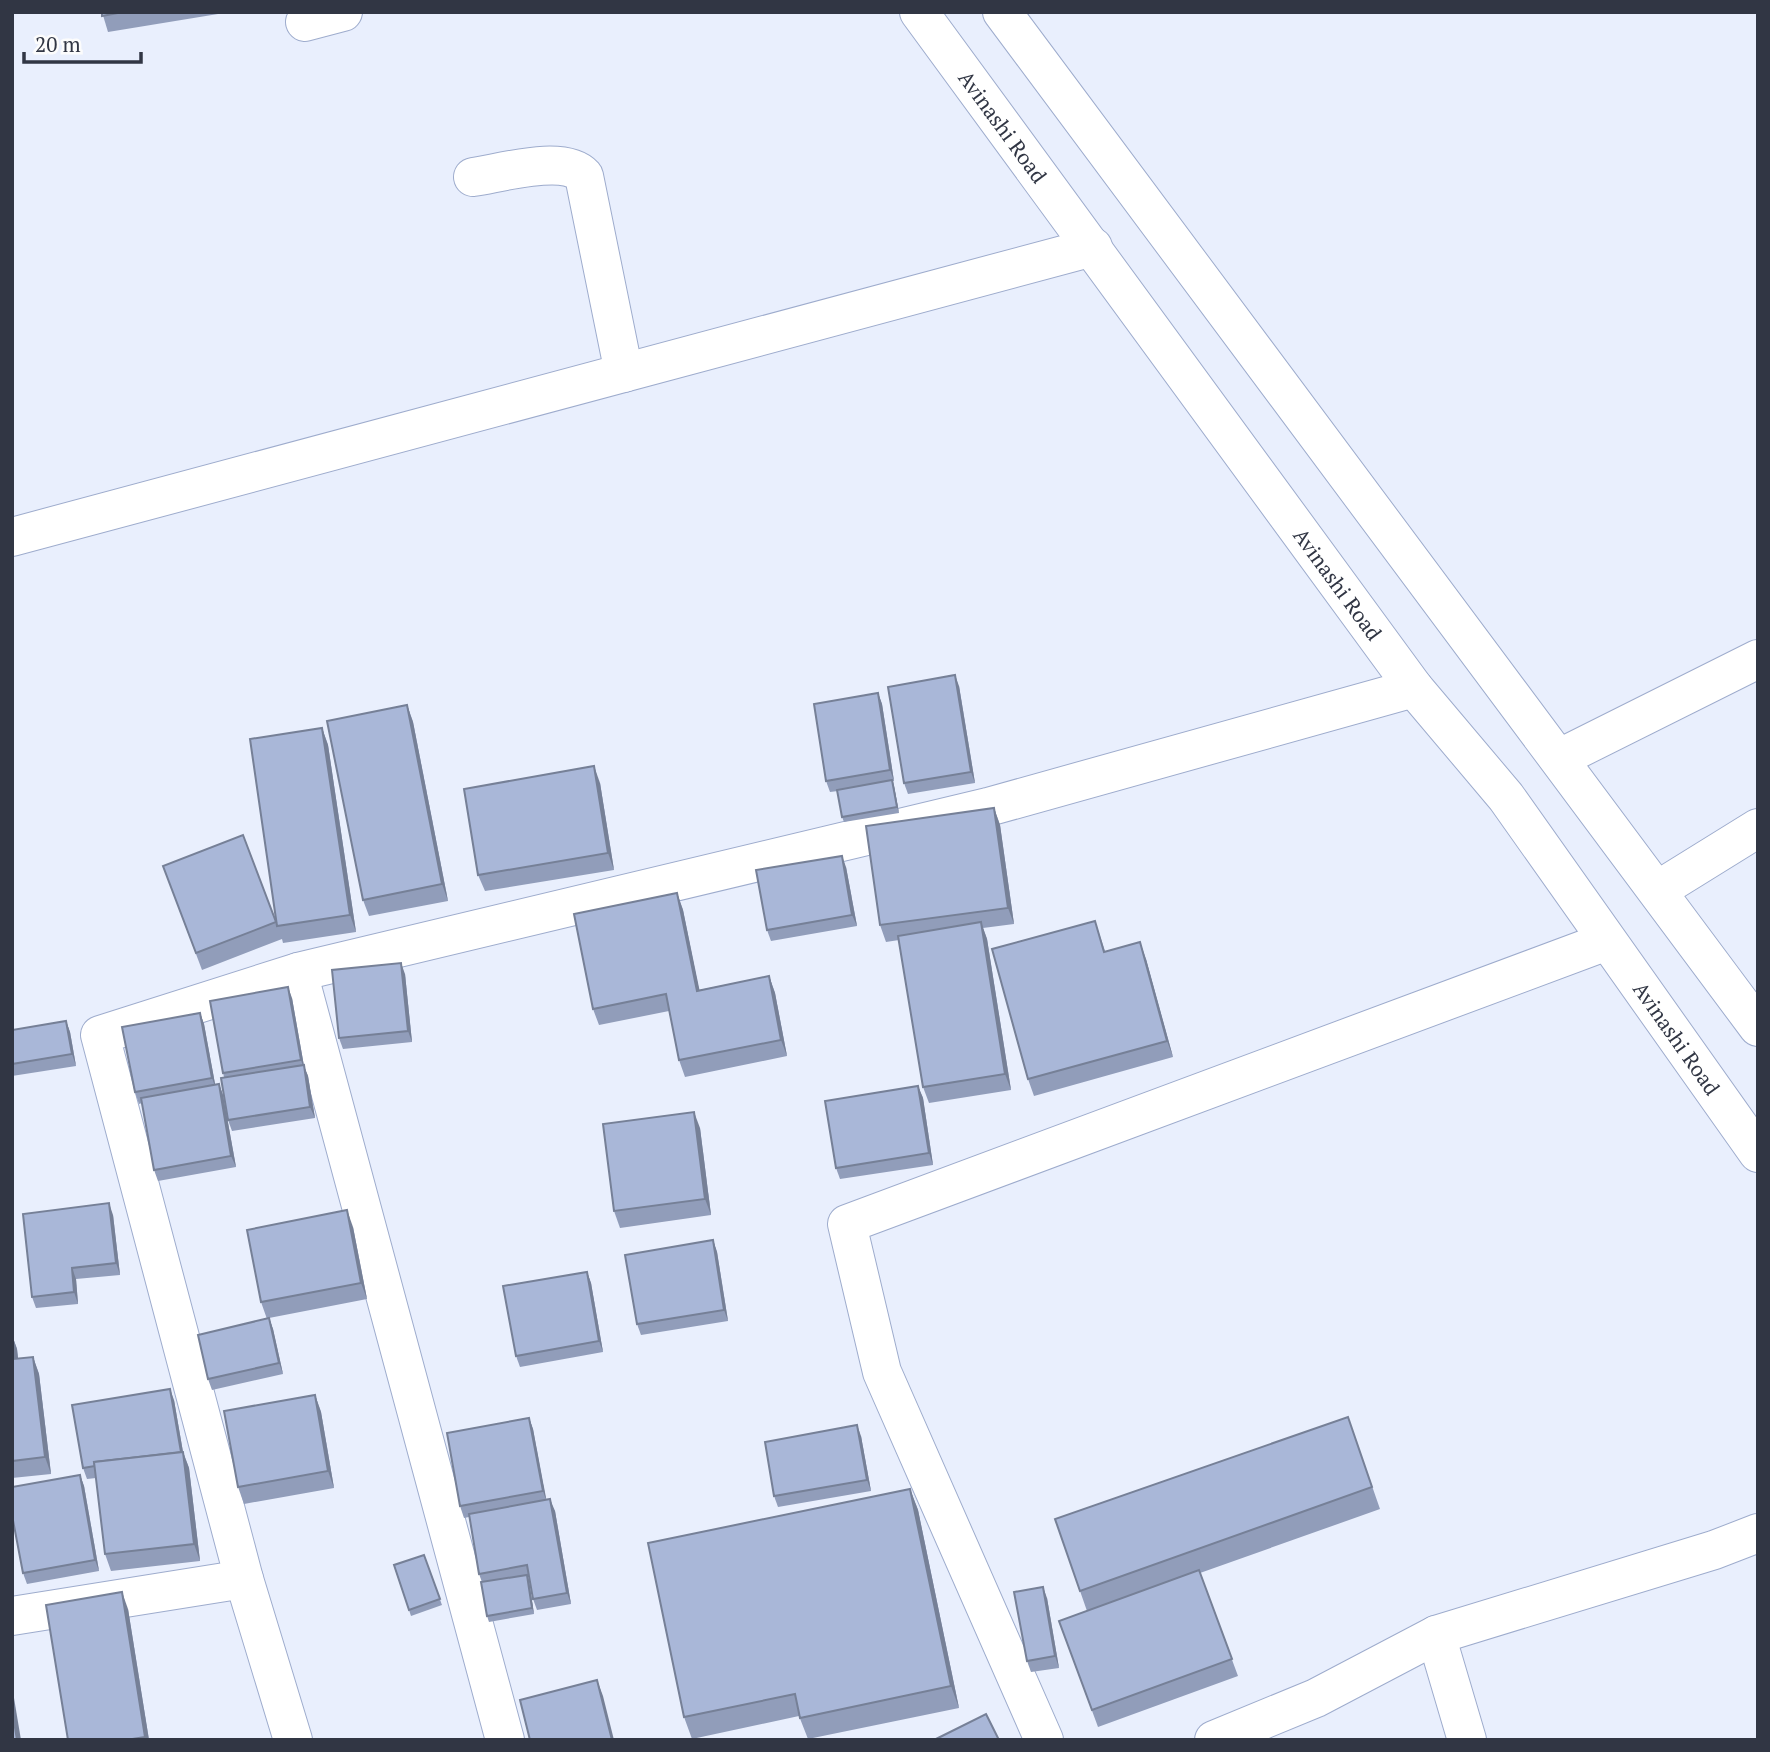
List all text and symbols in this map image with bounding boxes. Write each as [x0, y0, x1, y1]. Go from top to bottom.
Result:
scale bar [24, 21, 142, 65]
text: 20 m [35, 30, 81, 58]
street label: Avinashi Road [952, 65, 1054, 189]
street label: Avinashi Road [1287, 522, 1389, 646]
street label: Avinashi Road [1627, 976, 1727, 1101]

